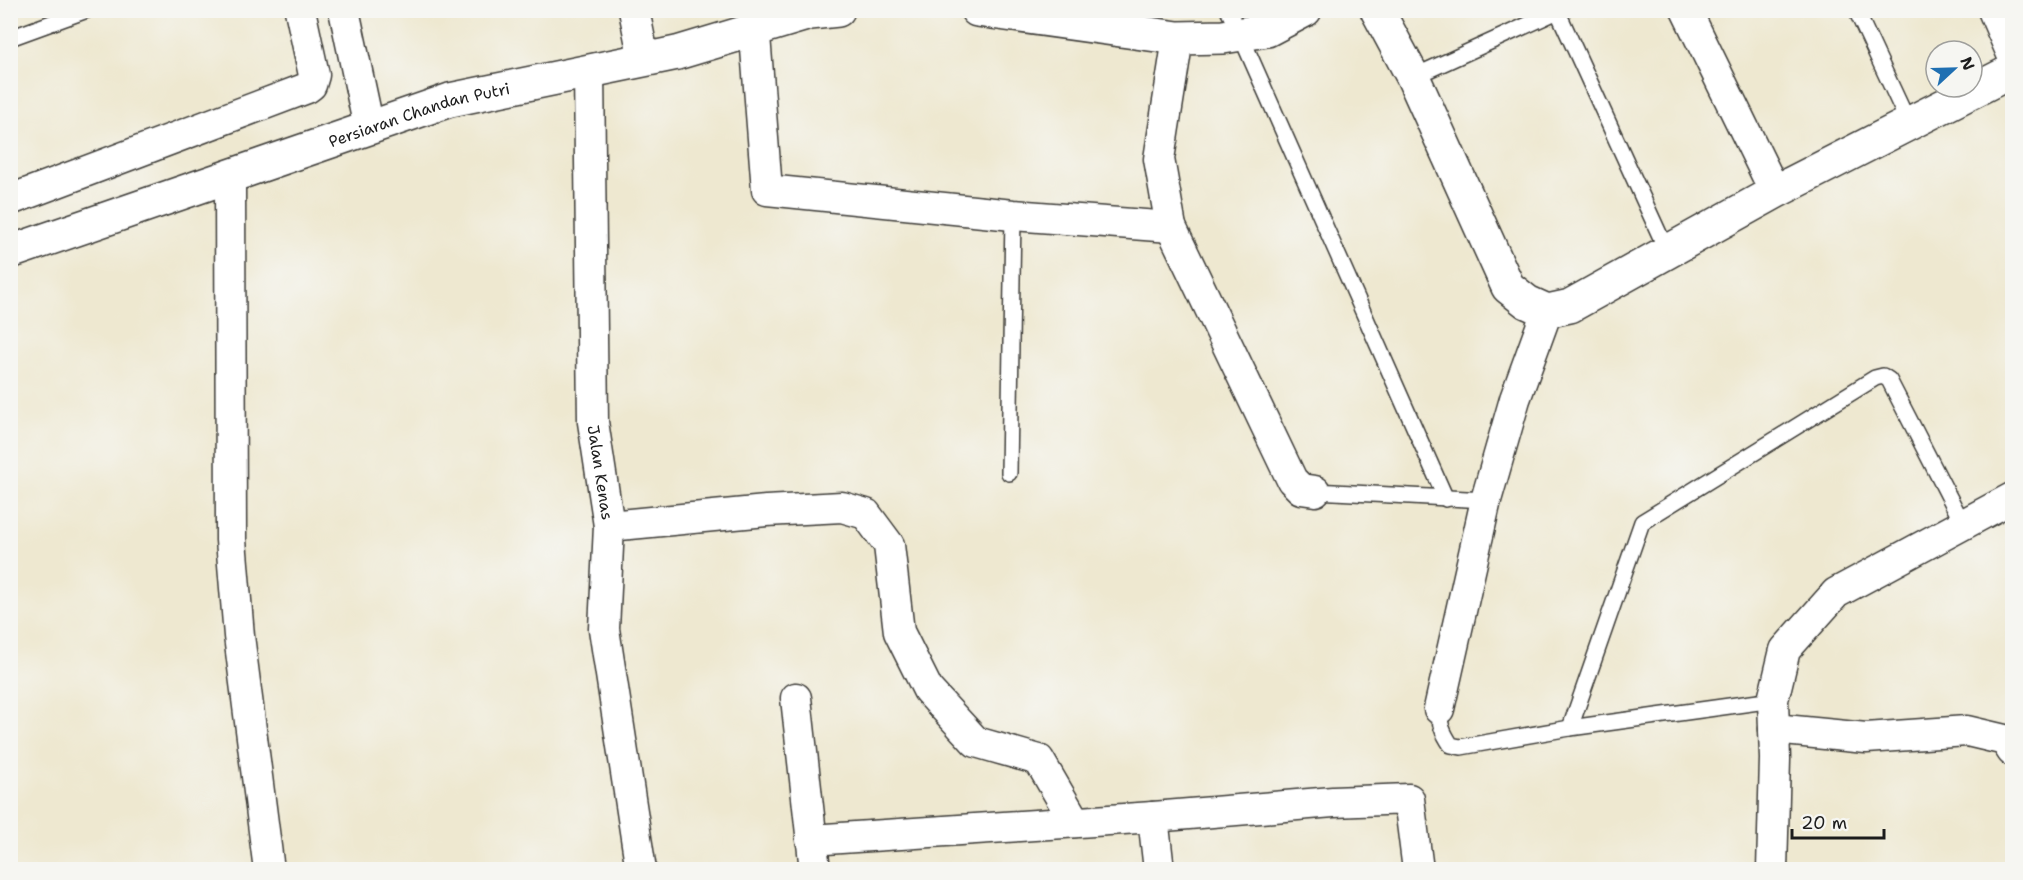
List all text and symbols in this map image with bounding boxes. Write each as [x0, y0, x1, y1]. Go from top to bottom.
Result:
north arrow [1924, 39, 1984, 99]
text: N [1955, 54, 1980, 73]
street label: Persiaran Chandan Putri [326, 77, 512, 152]
street label: Jalan Kenas [583, 424, 618, 521]
scale bar [1792, 802, 1884, 840]
text: 20 m [1801, 811, 1847, 835]

